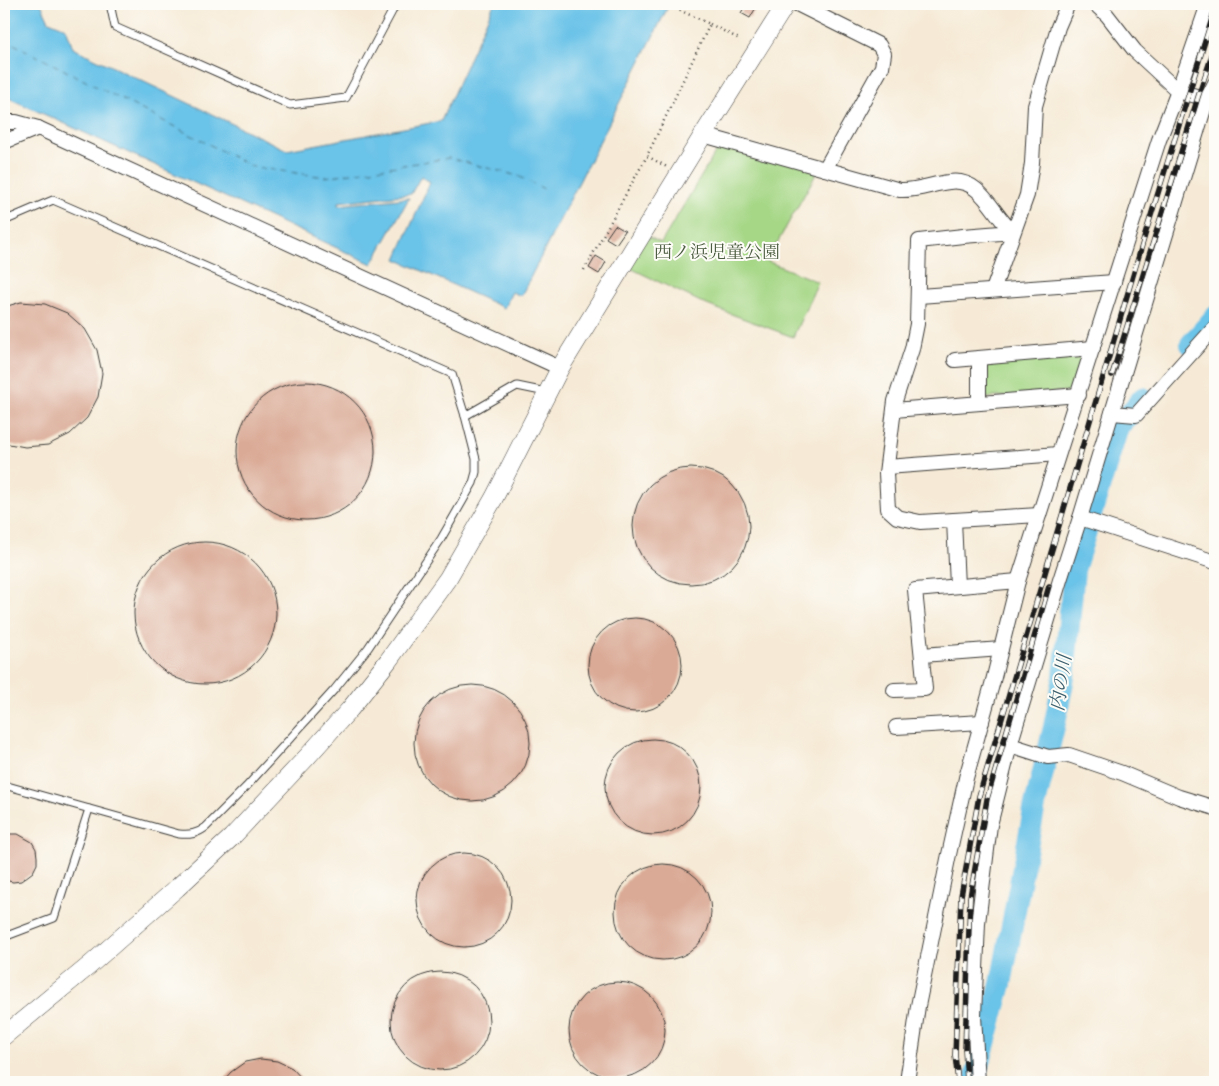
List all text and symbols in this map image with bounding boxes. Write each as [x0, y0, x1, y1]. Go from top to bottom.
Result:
park label: 西ノ浜児童公園 [654, 241, 780, 264]
water label: 内の川 [1045, 651, 1077, 713]

